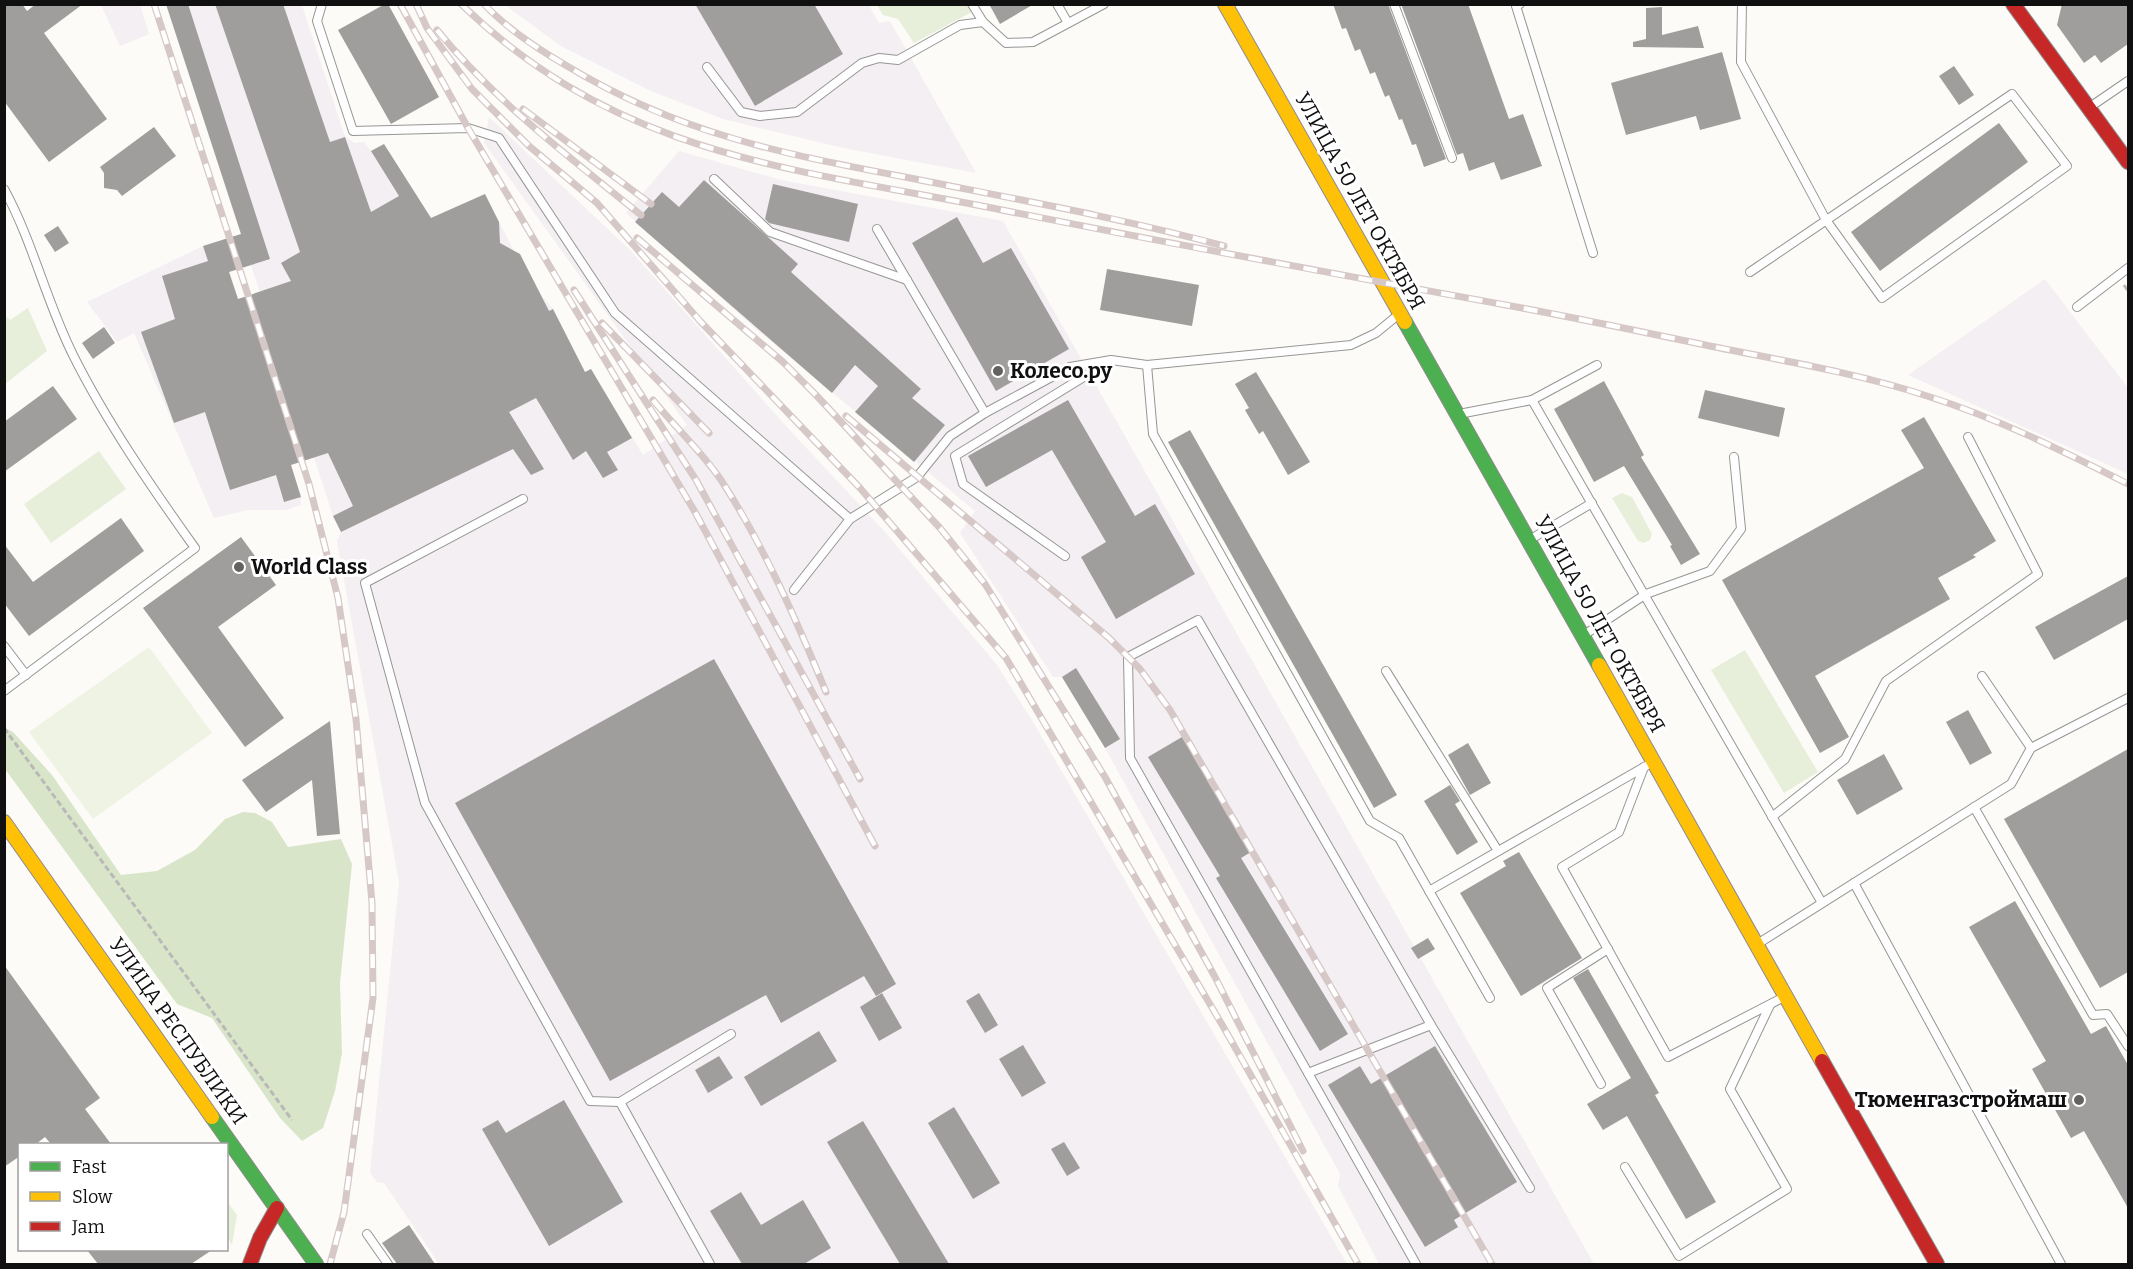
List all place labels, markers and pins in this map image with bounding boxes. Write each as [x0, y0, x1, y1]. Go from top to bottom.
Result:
place label: Колесо.ру [1010, 358, 1112, 384]
marker: Колесо.ру [991, 364, 1005, 378]
place label: World Class [251, 554, 367, 580]
marker: World Class [232, 560, 246, 574]
place label: Тюменгазстроймаш [1855, 1087, 2067, 1113]
marker: Тюменгазстроймаш [2072, 1093, 2086, 1107]

